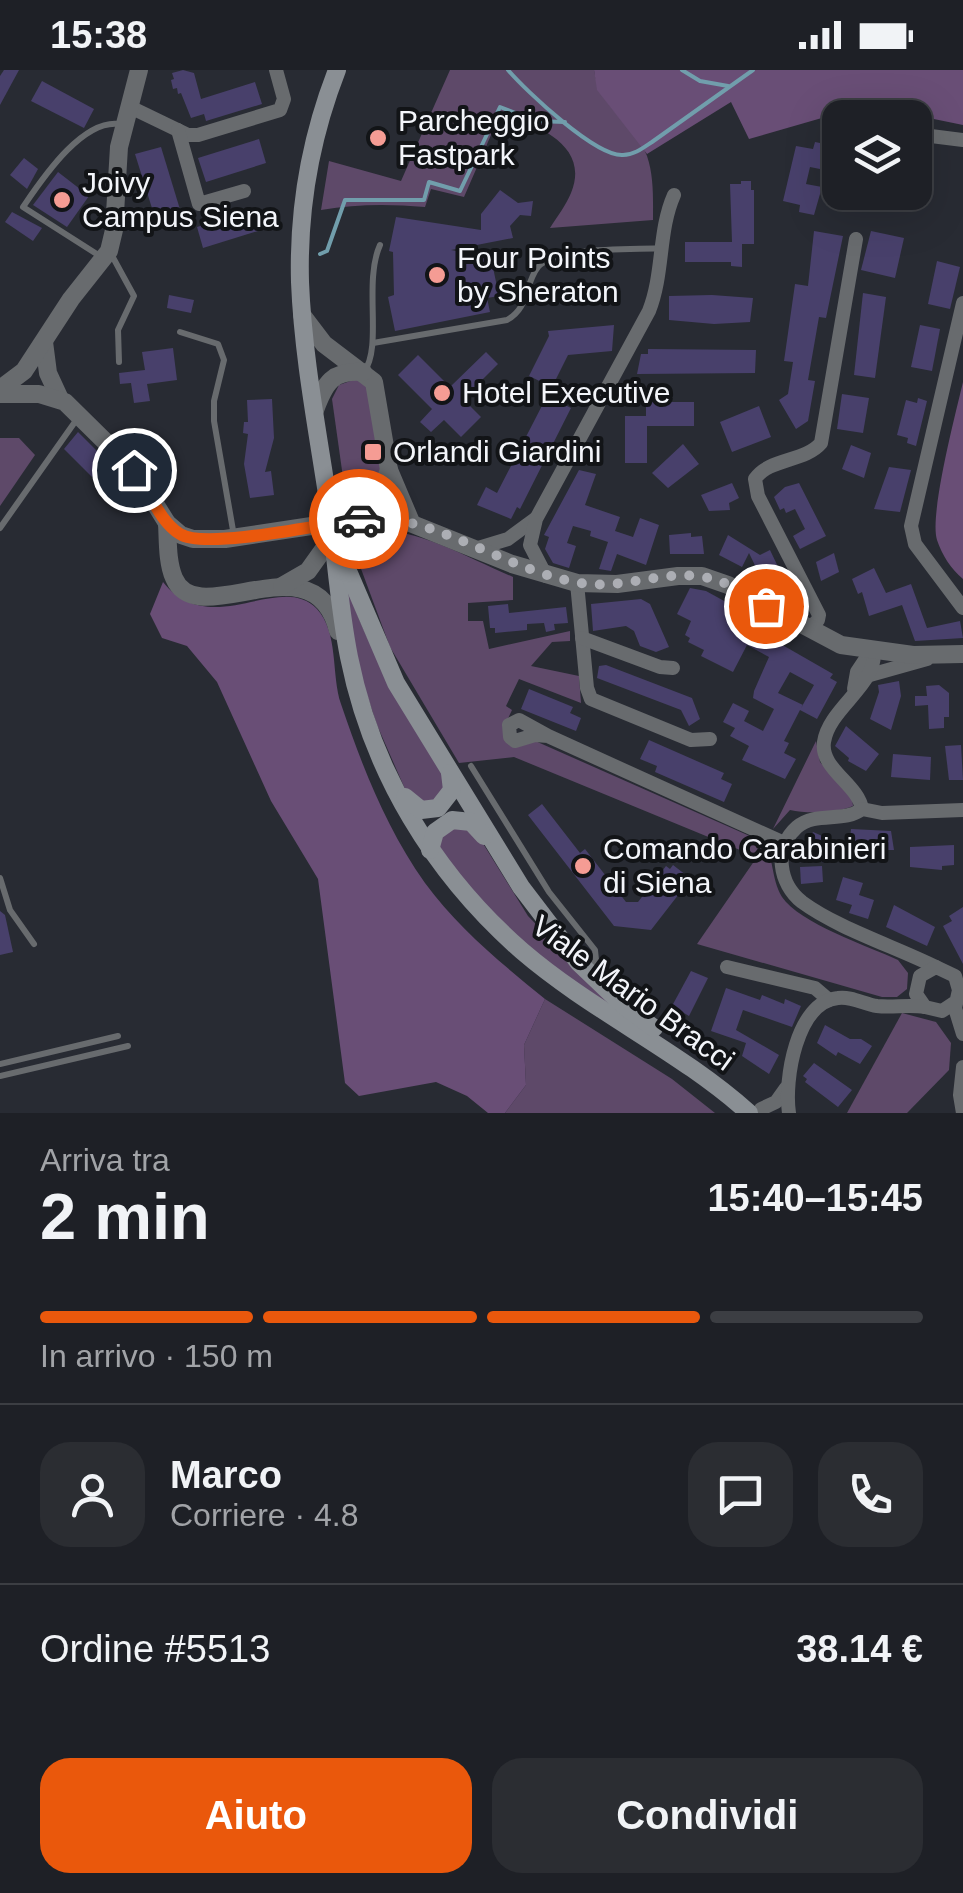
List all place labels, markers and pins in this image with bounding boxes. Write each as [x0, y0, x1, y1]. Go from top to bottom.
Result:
place label: Parcheggio Fastpark [398, 104, 550, 171]
marker: Parcheggio Fastpark [367, 127, 389, 149]
place label: Joivy Campus Siena [82, 166, 279, 233]
marker: Joivy Campus Siena [51, 189, 73, 211]
place label: Four Points by Sheraton [457, 241, 619, 308]
marker: Four Points by Sheraton [426, 264, 448, 286]
place label: Hotel Executive [462, 376, 670, 409]
marker: Hotel Executive [431, 382, 453, 404]
pin [92, 428, 177, 513]
place label: Orlandi Giardini [393, 435, 601, 468]
marker: Orlandi Giardini [362, 441, 384, 463]
pin [724, 564, 809, 649]
place label: Comando Carabinieri di Siena [603, 832, 886, 899]
marker: Comando Carabinieri di Siena [572, 855, 594, 877]

